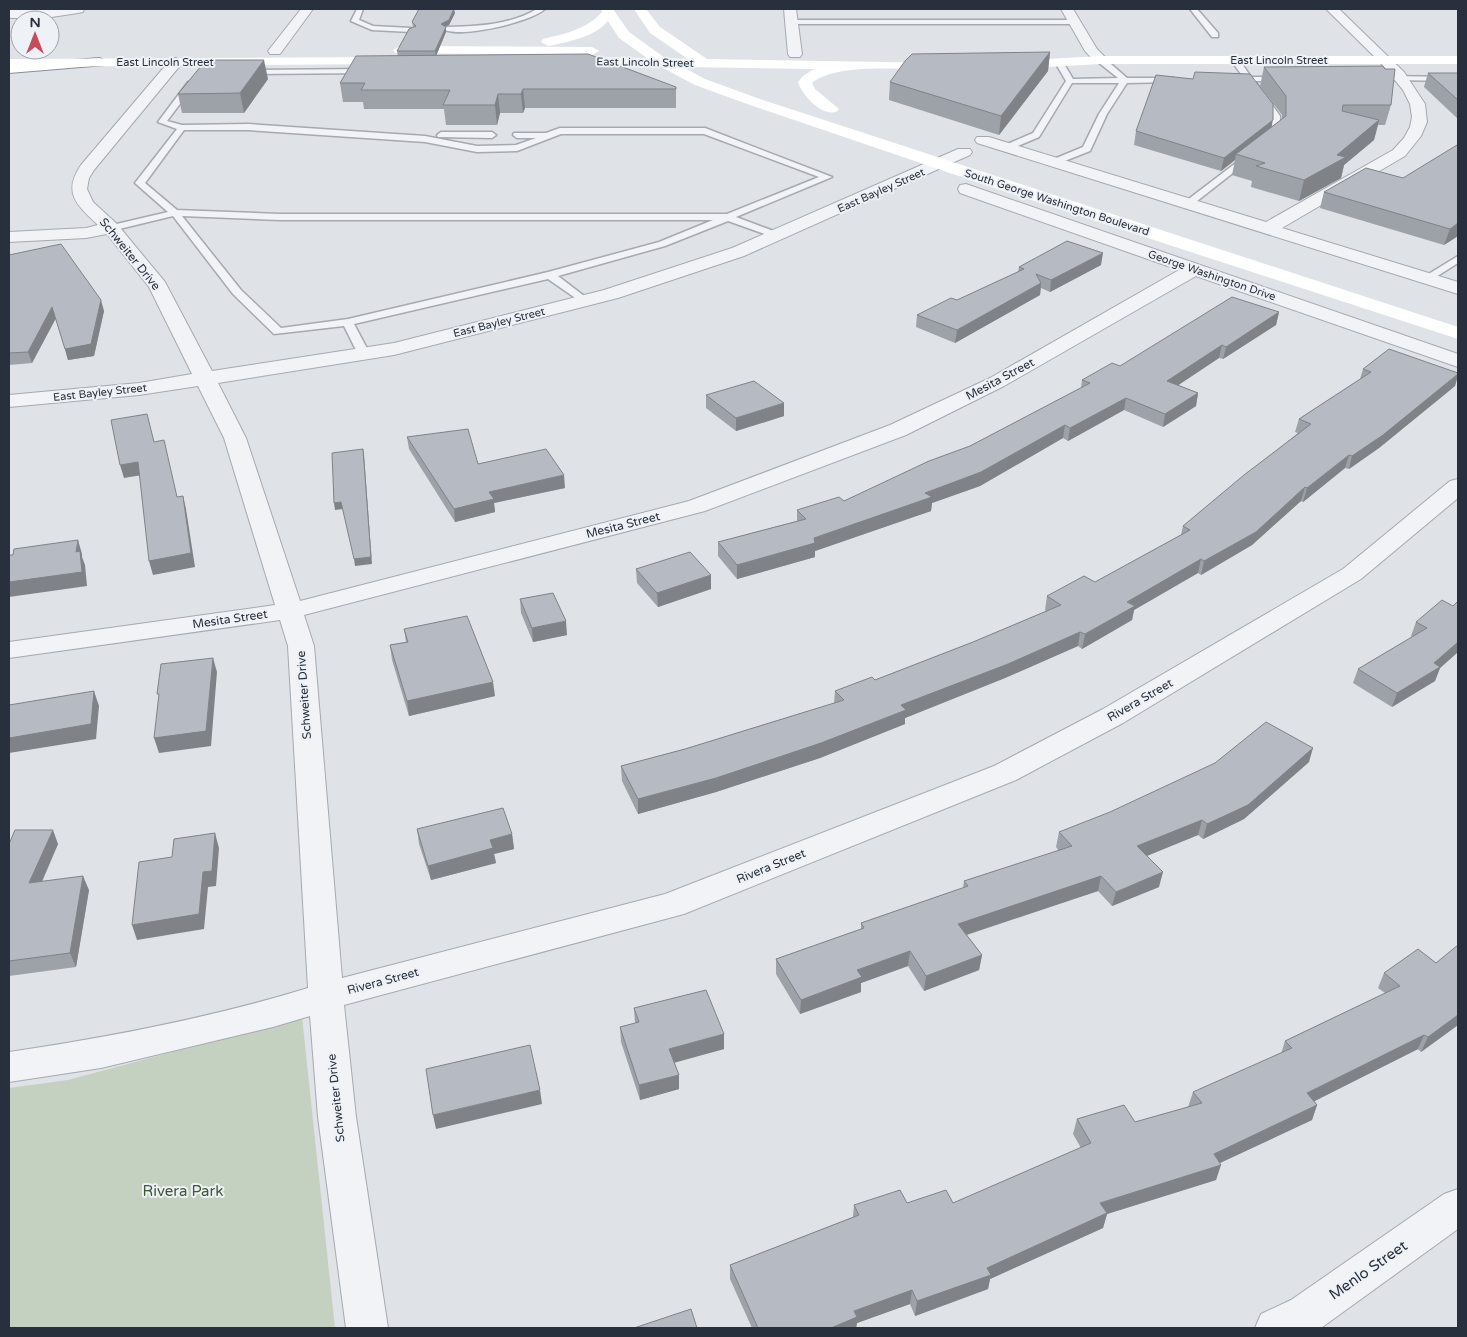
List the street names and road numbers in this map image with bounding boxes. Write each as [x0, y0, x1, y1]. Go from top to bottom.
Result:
street label: East Lincoln Street [1230, 54, 1328, 67]
street label: East Lincoln Street [596, 55, 694, 70]
street label: East Lincoln Street [116, 56, 214, 69]
street label: East Bayley Street [836, 165, 927, 216]
street label: South George Washington Boulevard [963, 166, 1151, 239]
street label: Schweiter Drive [97, 215, 163, 293]
street label: George Washington Drive [1146, 248, 1277, 303]
street label: East Bayley Street [452, 305, 546, 340]
street label: Mesita Street [963, 355, 1037, 403]
street label: East Bayley Street [53, 381, 148, 404]
street label: Mesita Street [585, 509, 662, 541]
street label: Mesita Street [192, 607, 269, 631]
street label: Schweiter Drive [294, 650, 314, 740]
street label: Rivera Street [1105, 675, 1176, 724]
street label: Rivera Street [734, 846, 808, 886]
street label: Rivera Street [346, 965, 421, 997]
street label: Schweiter Drive [324, 1053, 348, 1143]
street label: Menlo Street [1325, 1236, 1411, 1304]

